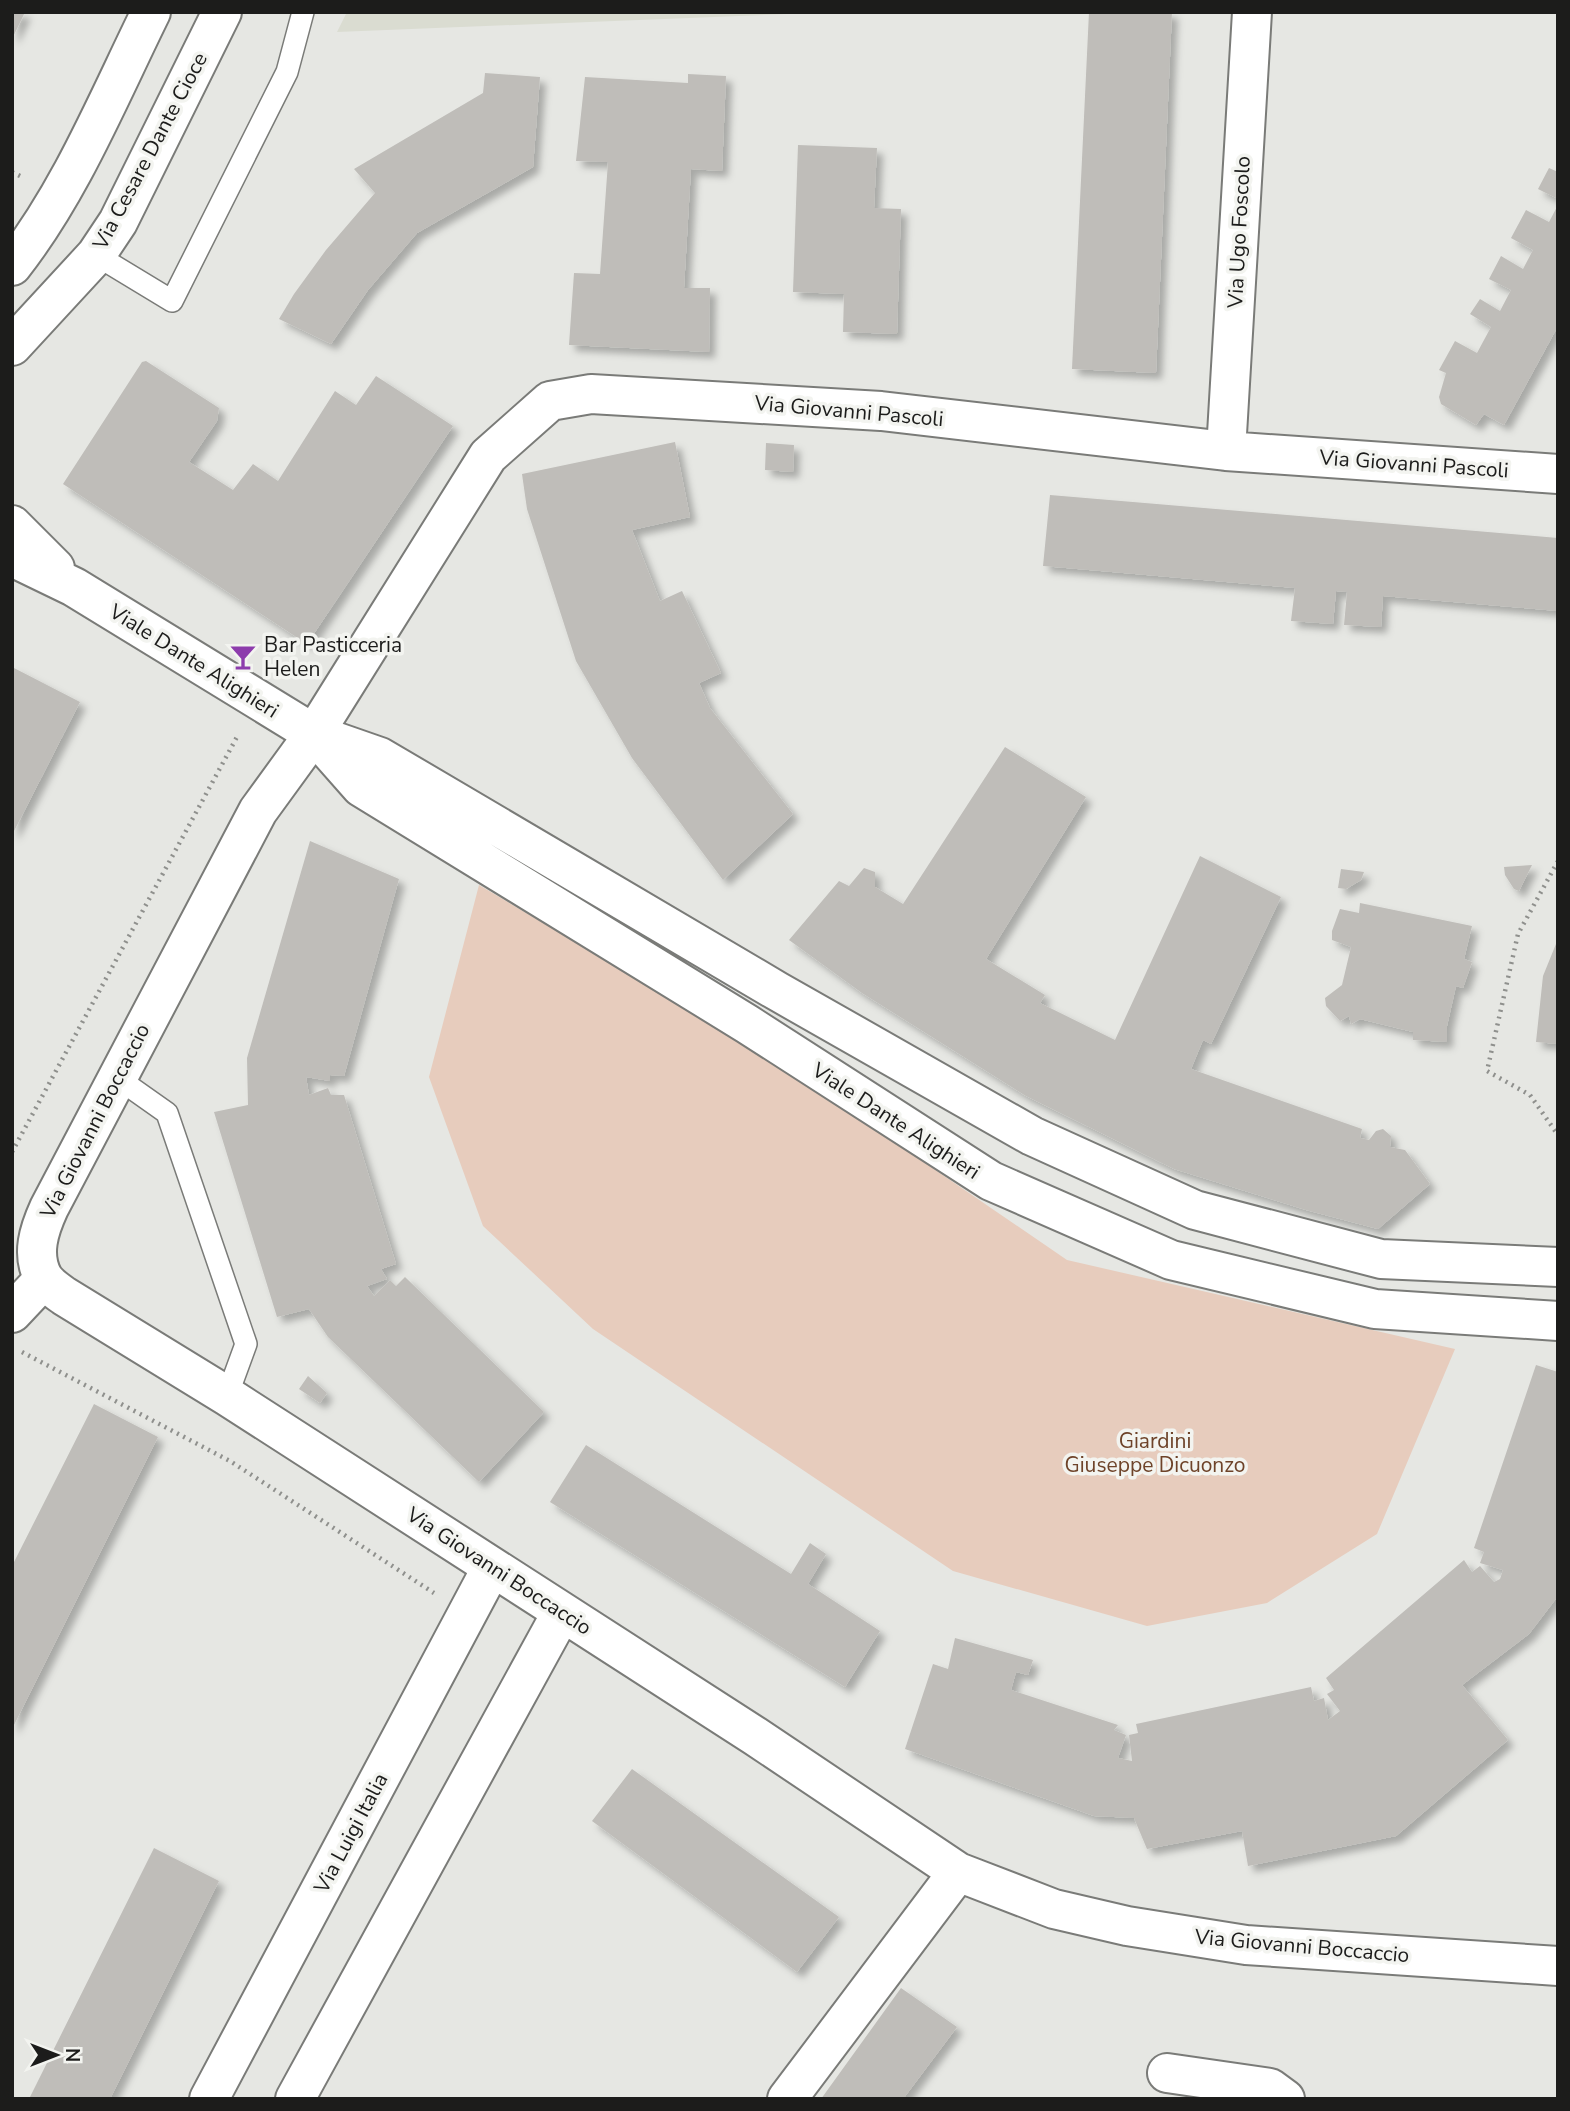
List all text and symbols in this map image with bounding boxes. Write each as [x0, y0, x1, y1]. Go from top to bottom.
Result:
street label: Via Cesare Dante Cioce [86, 48, 214, 255]
street label: Via Ugo Foscolo [1221, 155, 1257, 310]
street label: Via Giovanni Pascoli [752, 389, 945, 433]
street label: Via Giovanni Pascoli [1317, 443, 1510, 485]
street label: Viale Dante Alighieri [103, 597, 284, 724]
place label: Bar Pasticceria Helen [264, 631, 402, 683]
bar icon: Bar Pasticceria Helen [228, 642, 258, 672]
street label: Via Giovanni Boccaccio [33, 1019, 156, 1224]
street label: Viale Dante Alighieri [806, 1056, 985, 1186]
park label: Giardini Giuseppe Dicuonzo [1065, 1427, 1245, 1479]
street label: Via Giovanni Boccaccio [400, 1500, 597, 1641]
street label: Via Luigi Italia [307, 1768, 394, 1899]
street label: Via Giovanni Boccaccio [1193, 1923, 1410, 1969]
north arrow [21, 2020, 91, 2090]
text: N [59, 2048, 85, 2062]

